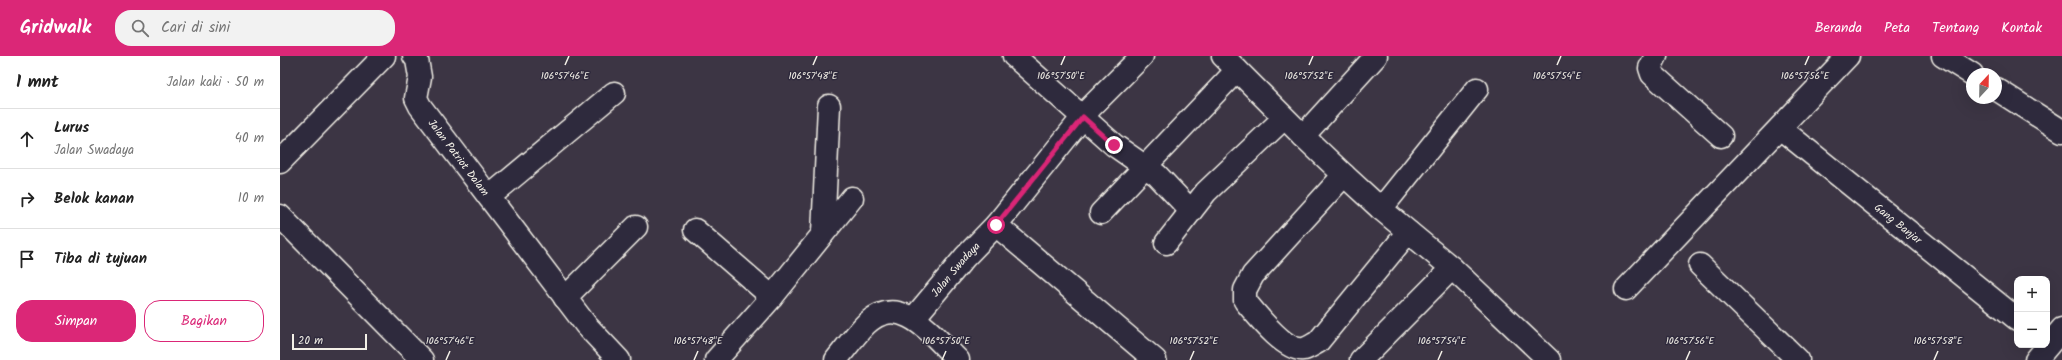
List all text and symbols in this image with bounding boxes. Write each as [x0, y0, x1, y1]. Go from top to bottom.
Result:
search box [115, 10, 395, 46]
text: Gridwalk [20, 13, 91, 43]
text: Cari di sini [161, 16, 230, 40]
icon: search [129, 17, 151, 39]
text: Beranda [1815, 17, 1862, 39]
text: Peta [1884, 17, 1910, 39]
text: Tentang [1932, 17, 1979, 39]
text: Kontak [2001, 17, 2042, 39]
text: 106°57'46"E [541, 68, 591, 84]
text: 106°57'48"E [788, 68, 839, 84]
text: 106°57'50"E [1037, 68, 1086, 84]
text: 106°57'52"E [1285, 68, 1335, 84]
text: 106°57'54"E [1533, 68, 1582, 84]
text: 106°57'56"E [1781, 68, 1830, 84]
north arrow [1966, 68, 2002, 104]
text: 1 mnt [16, 69, 59, 96]
text: Jalan kaki · 50 m [166, 72, 264, 93]
text: Lurus [54, 116, 89, 140]
street label: Jalan Patriot Dalam [423, 116, 493, 201]
icon: ahead [16, 128, 38, 150]
text: 40 m [235, 128, 264, 149]
route end [1105, 136, 1123, 154]
text: Jalan Swadaya [54, 140, 134, 161]
text: Belok kanan [54, 187, 134, 211]
icon: right [16, 188, 38, 210]
text: 10 m [238, 188, 264, 209]
street label: Gang Banjar [1870, 199, 1927, 250]
route start [987, 216, 1005, 234]
street label: Jalan Swadaya [927, 238, 985, 301]
text: Tiba di tujuan [54, 247, 147, 271]
icon: arrive [16, 248, 38, 270]
map controls [2014, 276, 2050, 348]
button: + [2014, 276, 2050, 312]
button: Simpan [16, 300, 136, 342]
button: Bagikan [144, 300, 264, 342]
button: − [2014, 312, 2050, 348]
scale bar [292, 332, 367, 351]
text: 20 m [298, 332, 323, 350]
text: 106°57'46"E [426, 333, 476, 349]
text: 106°57'48"E [673, 333, 724, 349]
text: 106°57'50"E [922, 333, 971, 349]
text: 106°57'52"E [1170, 333, 1220, 349]
text: 106°57'54"E [1418, 333, 1467, 349]
text: 106°57'56"E [1666, 333, 1715, 349]
text: 106°57'58"E [1913, 333, 1964, 349]

